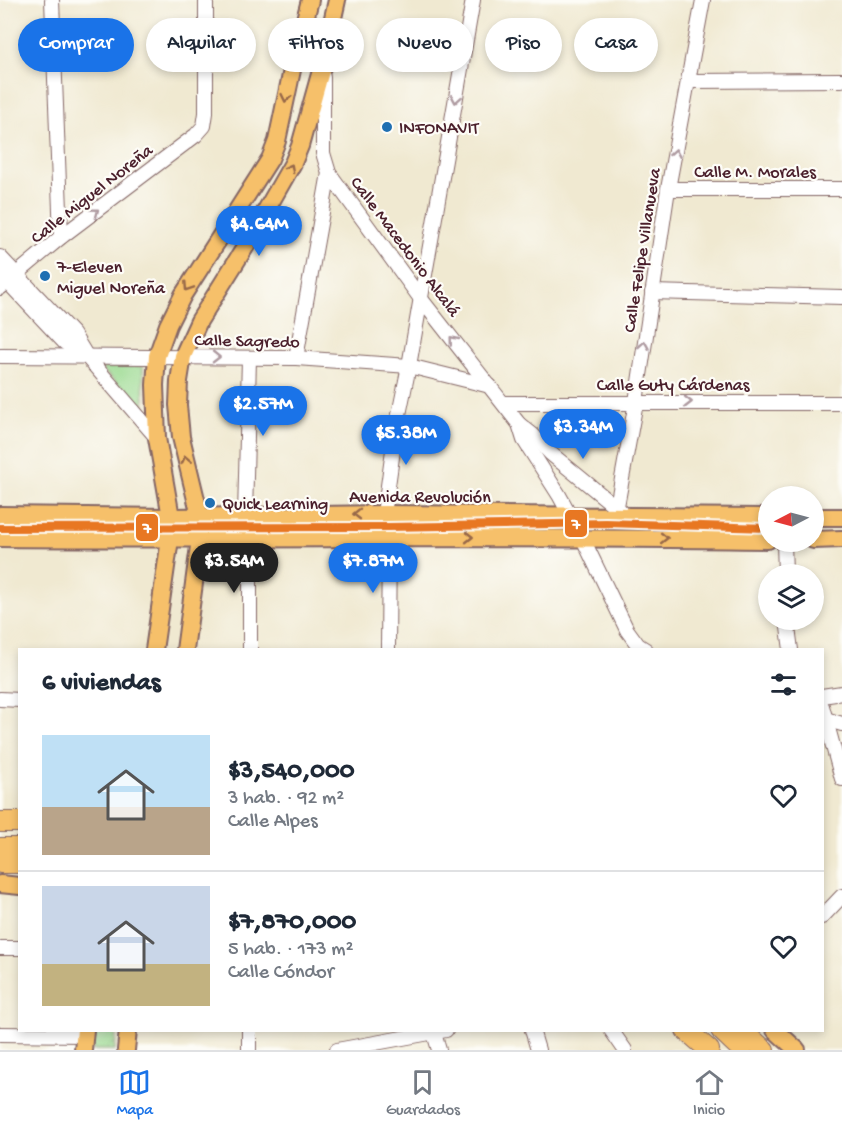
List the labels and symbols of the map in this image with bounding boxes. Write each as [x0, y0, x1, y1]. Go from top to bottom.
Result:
one-way arrow [280, 92, 293, 102]
one-way arrow [450, 94, 463, 104]
place label: INFONAVIT [399, 119, 480, 140]
marker: INFONAVIT [380, 120, 394, 134]
street label: Calle Miguel Noreña [27, 140, 159, 249]
one-way arrow [668, 148, 681, 158]
street label: Calle M. Morales [694, 163, 817, 184]
one-way arrow [283, 164, 294, 175]
street label: Calle Felipe Villanueva [620, 166, 667, 334]
street label: Calle Macedonio Alcalá [345, 173, 464, 322]
pin: $4.64M [210, 206, 308, 257]
one-way arrow [88, 208, 99, 219]
place label: 7-Eleven Miguel Noreña [56, 258, 166, 300]
marker: 7-Eleven Miguel Noreña [38, 269, 52, 283]
one-way arrow [184, 281, 195, 292]
street label: Calle Sagredo [194, 331, 300, 354]
one-way arrow [450, 336, 461, 347]
one-way arrow [638, 341, 650, 350]
one-way arrow [211, 351, 220, 363]
street label: Calle Guty Cárdenas [597, 376, 751, 397]
pin: $2.57M [214, 386, 312, 437]
one-way arrow [684, 396, 693, 408]
pin: $3.34M [534, 409, 632, 460]
pin: $5.38M [357, 415, 455, 466]
one-way arrow [180, 455, 193, 465]
north arrow [758, 486, 824, 552]
street label: Avenida Revolución [349, 488, 491, 509]
place label: Quick Learning [222, 495, 328, 516]
marker: Quick Learning [203, 496, 217, 510]
one-way arrow [353, 508, 362, 521]
line badge: 7 [564, 509, 588, 538]
line badge: 7 [135, 513, 159, 542]
text: 7 [571, 517, 581, 536]
text: 7 [142, 521, 152, 540]
one-way arrow [464, 531, 473, 543]
one-way arrow [659, 532, 668, 544]
pin: $3.54M [185, 543, 283, 594]
pin: $7.87M [324, 543, 422, 594]

